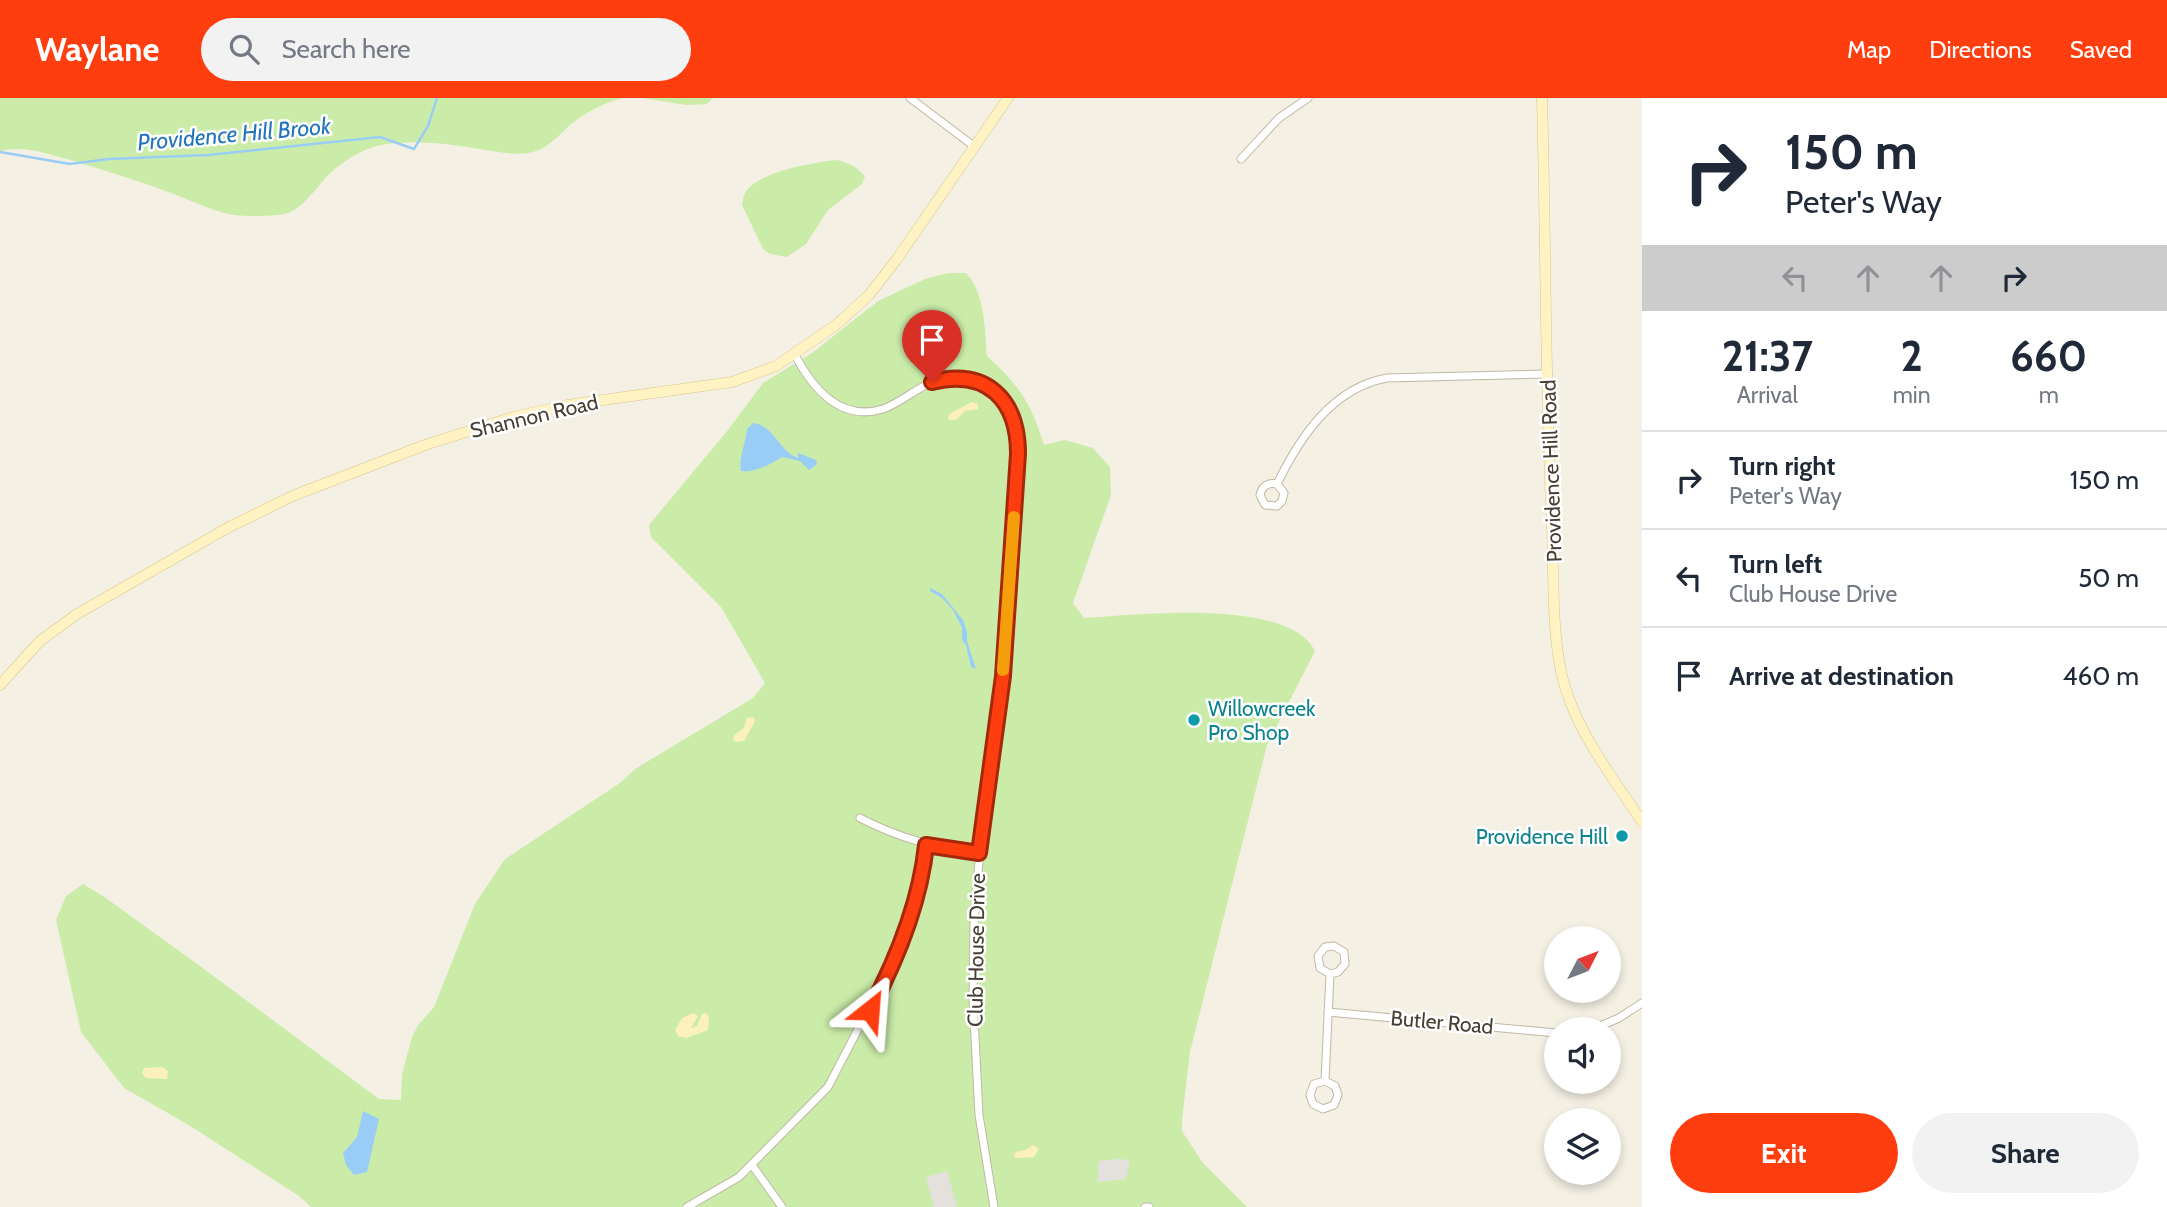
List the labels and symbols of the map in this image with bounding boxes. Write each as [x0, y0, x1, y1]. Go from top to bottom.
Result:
water label: Providence Hill Brook [136, 111, 333, 156]
pin [902, 310, 962, 382]
street label: Providence Hill Road [1535, 379, 1567, 563]
street label: Shannon Road [468, 389, 600, 443]
place label: Willowcreek Pro Shop [1208, 696, 1316, 745]
marker: Willowcreek Pro Shop [1186, 712, 1202, 728]
place label: Providence Hill [1476, 824, 1608, 849]
marker: Providence Hill [1614, 828, 1630, 844]
street label: Club House Drive [962, 873, 990, 1027]
north arrow [1544, 926, 1620, 1003]
position arrow [833, 973, 907, 1047]
street label: Butler Road [1390, 1005, 1494, 1039]

